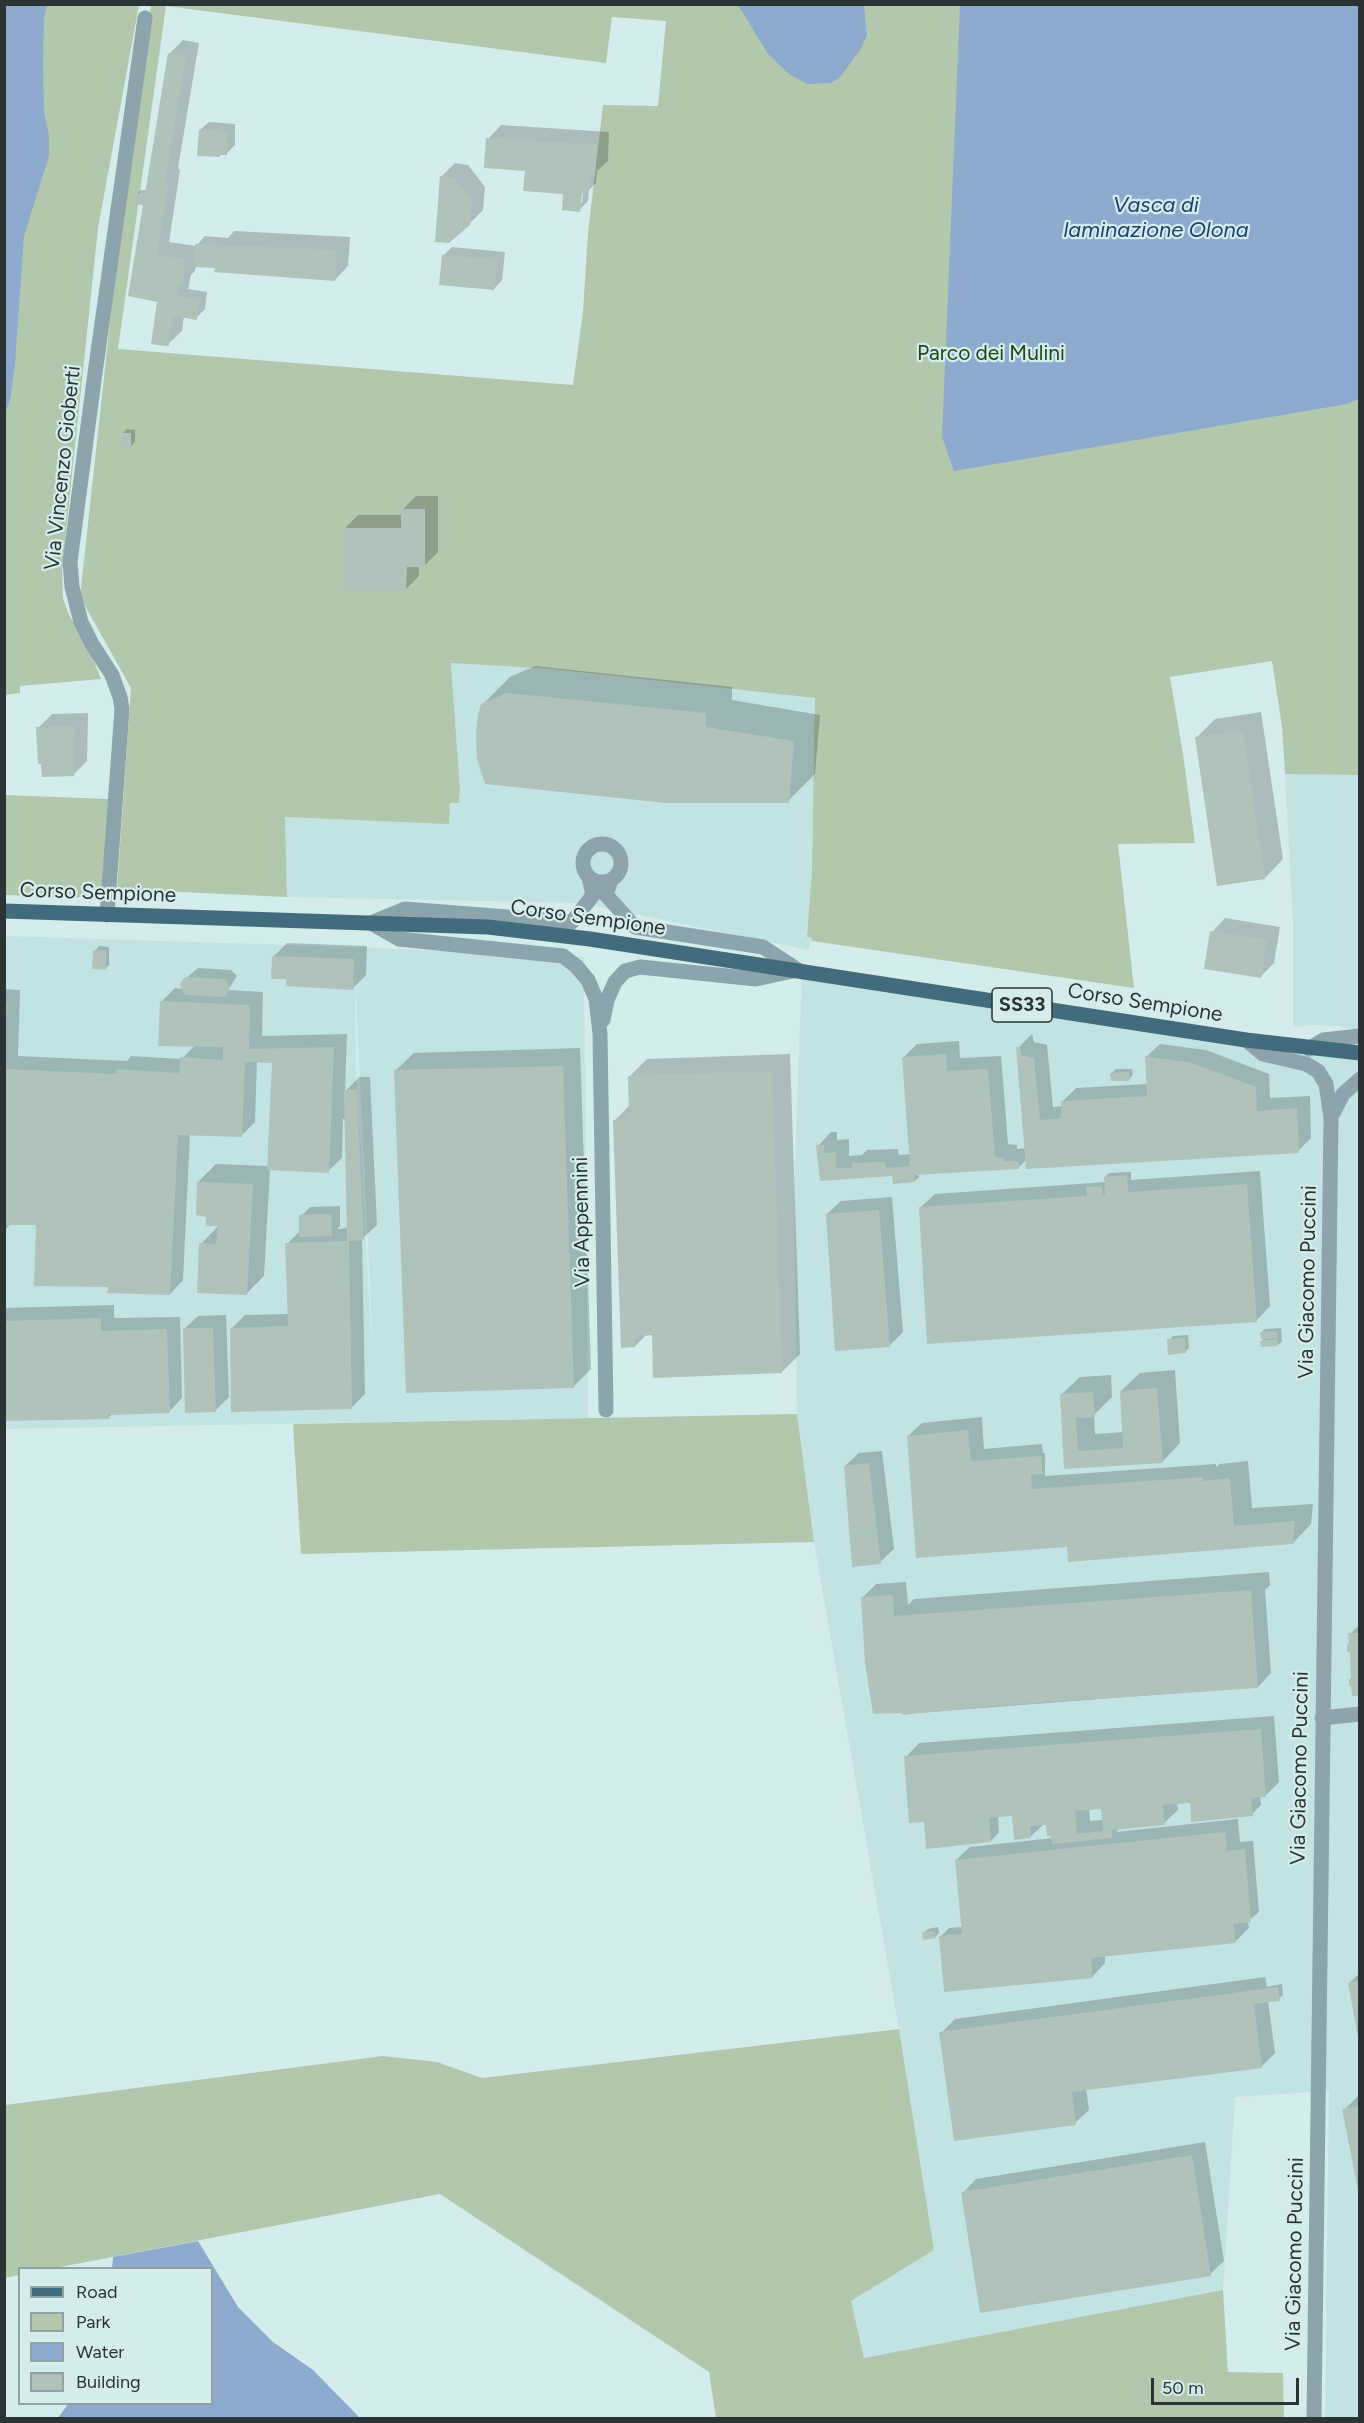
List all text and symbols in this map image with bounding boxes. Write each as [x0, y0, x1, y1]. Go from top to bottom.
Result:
water label: Vasca di laminazione Olona [1063, 193, 1249, 244]
park label: Parco dei Mulini [917, 341, 1065, 367]
street label: Via Vincenzo Gioberti [40, 365, 86, 571]
street label: Corso Sempione [19, 878, 177, 908]
street label: Corso Sempione [509, 895, 667, 941]
street label: Corso Sempione [1066, 978, 1224, 1028]
road number: SS33 [992, 988, 1052, 1022]
street label: Via Appennini [568, 1156, 596, 1288]
street label: Via Giacomo Puccini [1294, 1185, 1322, 1379]
street label: Via Giacomo Puccini [1286, 1671, 1314, 1865]
street label: Via Giacomo Puccini [1281, 2157, 1309, 2351]
legend [18, 2267, 213, 2405]
text: Road [76, 2281, 117, 2303]
text: Park [76, 2311, 110, 2333]
text: Water [76, 2341, 124, 2363]
scale bar [1154, 2366, 1302, 2404]
text: Building [76, 2371, 141, 2393]
text: 50 m [1162, 2377, 1204, 2399]

